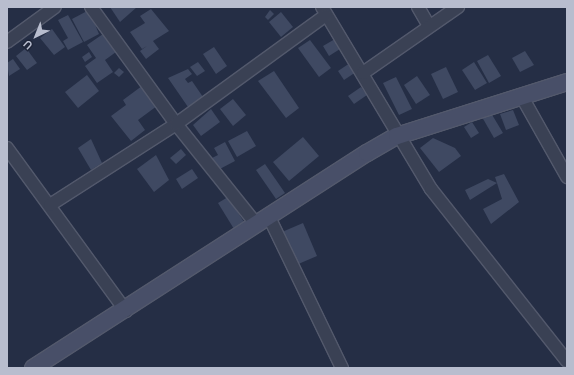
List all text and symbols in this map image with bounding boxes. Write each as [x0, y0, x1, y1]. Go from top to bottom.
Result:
north arrow [16, 16, 56, 56]
text: U [20, 37, 35, 52]

